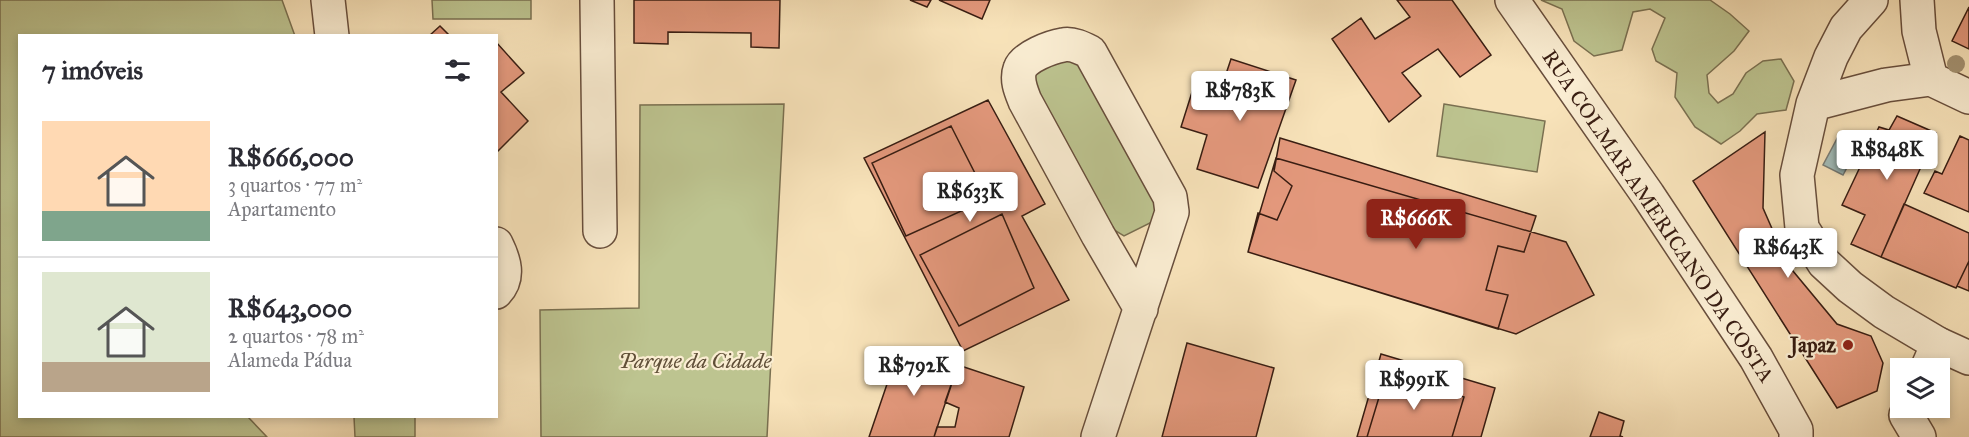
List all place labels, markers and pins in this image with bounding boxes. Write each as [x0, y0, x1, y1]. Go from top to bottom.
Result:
pin: R$783K [1191, 71, 1289, 122]
pin: R$848K [1838, 130, 1936, 181]
pin: R$633K [921, 172, 1019, 223]
pin: R$666K [1367, 199, 1465, 250]
pin: R$643K [1739, 228, 1837, 279]
place label: Japaz [1787, 332, 1836, 359]
marker: Japaz [1841, 338, 1855, 352]
pin: R$792K [865, 346, 963, 397]
pin: R$991K [1365, 360, 1463, 411]

